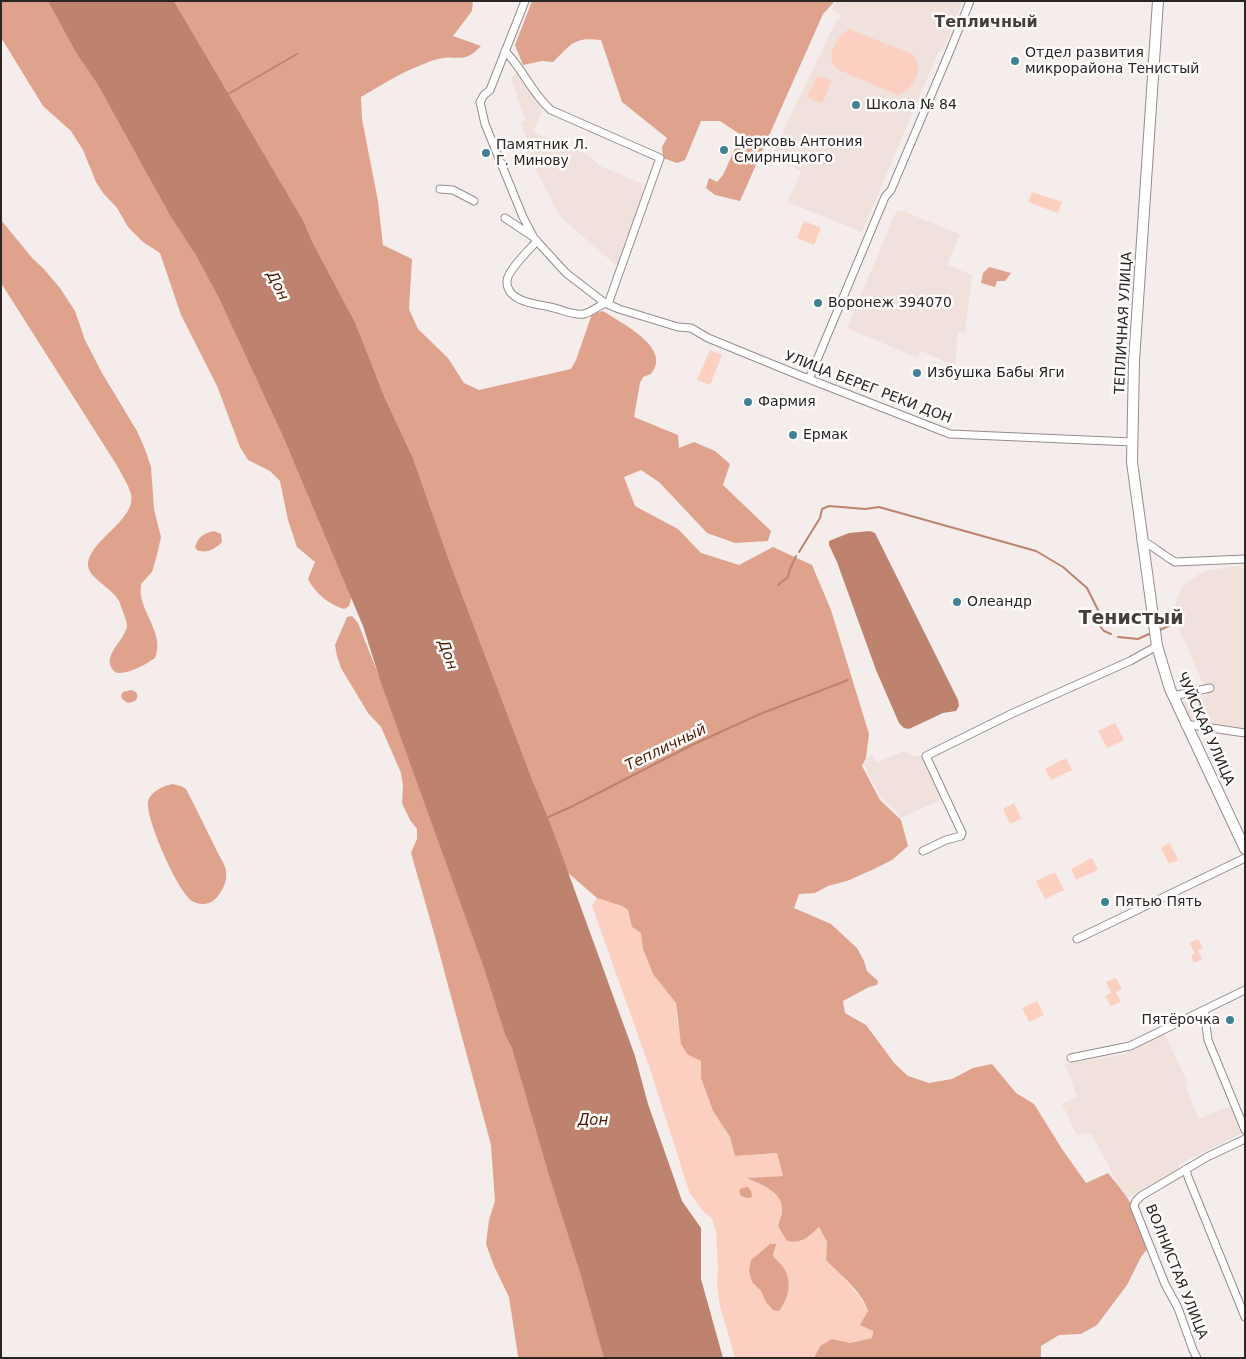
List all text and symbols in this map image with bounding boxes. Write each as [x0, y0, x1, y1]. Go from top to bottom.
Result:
district label: Тепличный [934, 13, 1038, 33]
place label: Отдел развития микрорайона Тенистый [1025, 45, 1199, 78]
marker: Отдел развития микрорайона Тенистый [1009, 55, 1021, 67]
place label: Школа № 84 [866, 97, 957, 113]
marker: Школа № 84 [850, 99, 862, 111]
place label: Церковь Антония Смирницкого [734, 134, 862, 166]
place label: Памятник Л. Г. Минову [496, 137, 588, 170]
marker: Церковь Антония Смирницкого [718, 144, 730, 156]
marker: Памятник Л. Г. Минову [480, 147, 492, 159]
street label: ТЕПЛИЧНАЯ УЛИЦА [1112, 251, 1136, 395]
water label: Дон [262, 268, 292, 304]
place label: Воронеж 394070 [828, 295, 952, 311]
marker: Воронеж 394070 [812, 297, 824, 309]
street label: УЛИЦА БЕРЕГ РЕКИ ДОН [782, 348, 954, 428]
place label: Избушка Бабы Яги [927, 365, 1065, 381]
marker: Избушка Бабы Яги [911, 367, 923, 379]
place label: Фармия [758, 394, 816, 410]
marker: Фармия [742, 396, 754, 408]
place label: Ермак [803, 427, 848, 443]
marker: Ермак [787, 429, 799, 441]
place label: Олеандр [967, 594, 1032, 610]
marker: Олеандр [951, 596, 963, 608]
district label: Тенистый [1078, 608, 1184, 630]
water label: Дон [433, 638, 461, 672]
street label: ЧУЙСКАЯ УЛИЦА [1173, 670, 1237, 788]
water label: Тепличный [623, 721, 709, 775]
place label: Пятью Пять [1115, 894, 1202, 910]
marker: Пятью Пять [1099, 896, 1111, 908]
place label: Пятёрочка [1142, 1012, 1220, 1028]
marker: Пятёрочка [1224, 1014, 1236, 1026]
water label: Дон [578, 1112, 608, 1130]
street label: ВОЛНИСТАЯ УЛИЦА [1141, 1202, 1211, 1342]

